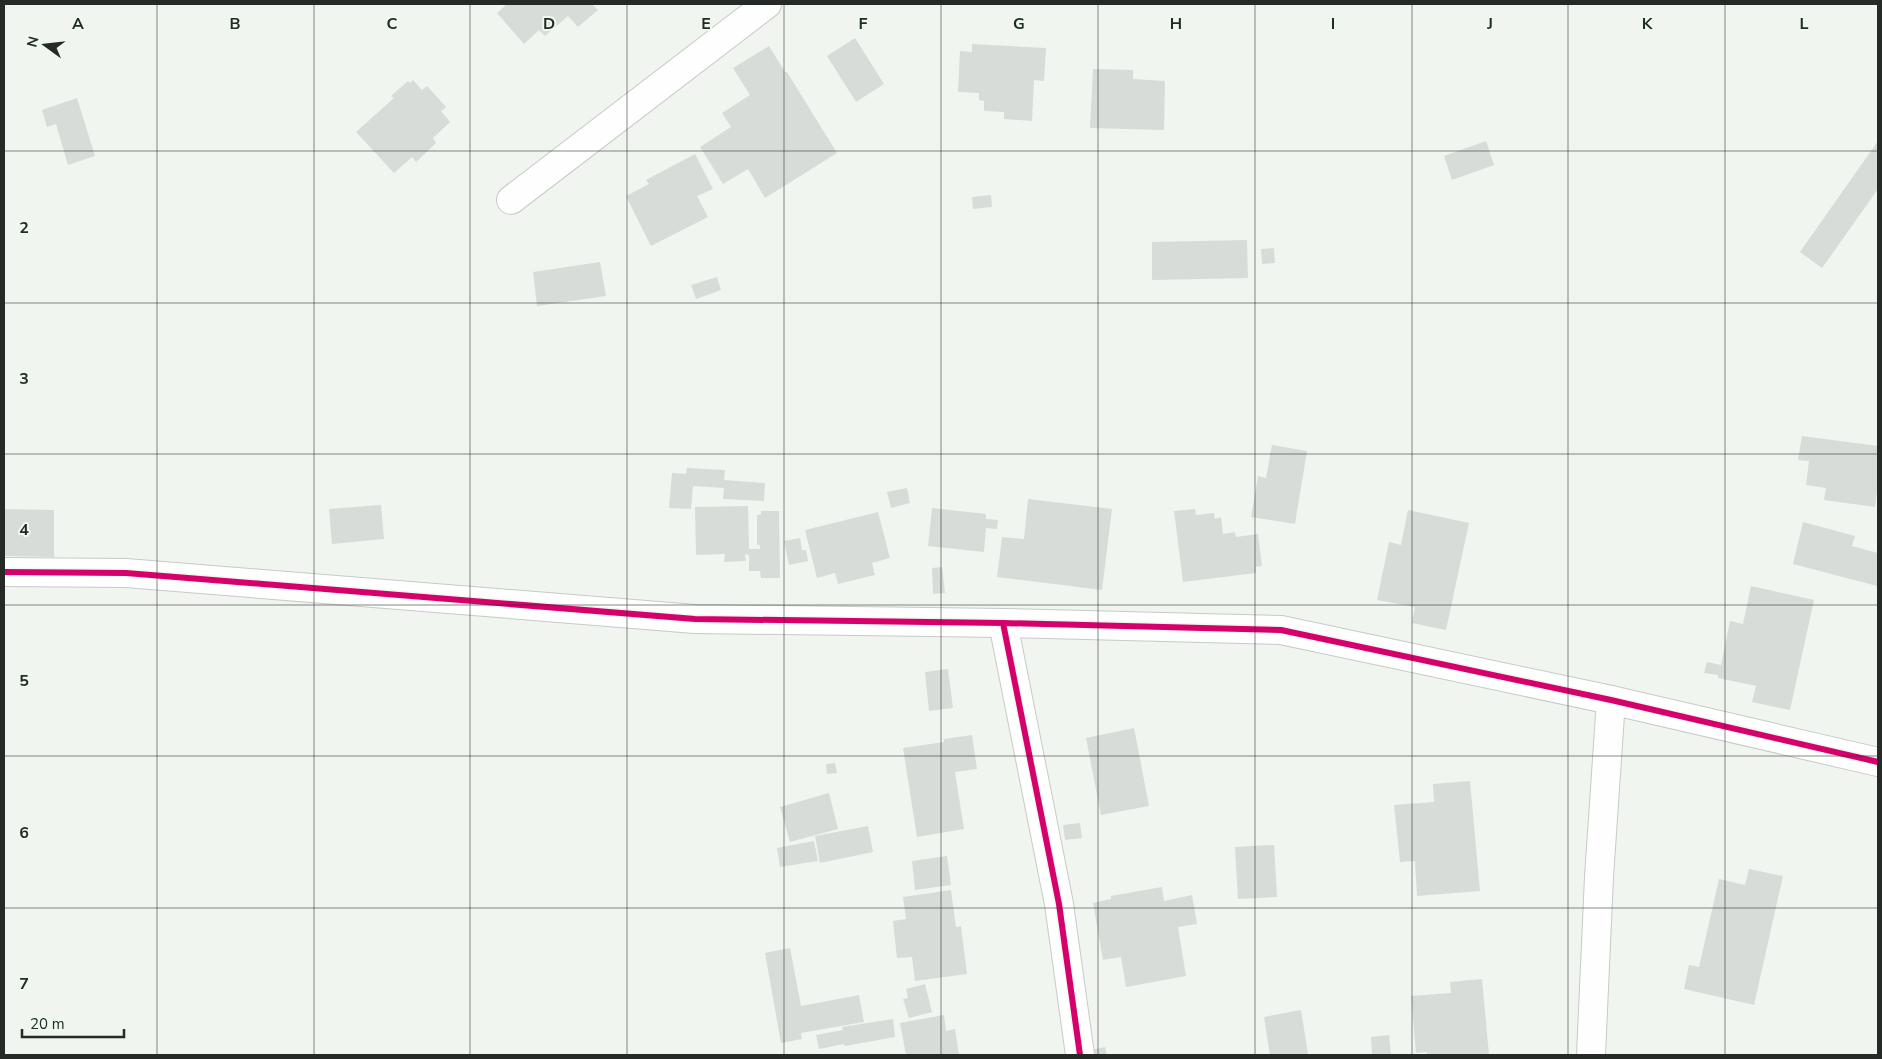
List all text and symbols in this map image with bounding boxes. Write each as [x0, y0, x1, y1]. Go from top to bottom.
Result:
text: A [72, 13, 84, 35]
text: B [229, 13, 241, 35]
text: C [387, 13, 398, 35]
text: D [543, 13, 555, 35]
text: E [701, 13, 711, 35]
text: F [859, 13, 868, 35]
text: G [1013, 13, 1025, 35]
text: H [1170, 13, 1182, 35]
text: I [1331, 13, 1335, 35]
text: J [1486, 13, 1493, 35]
text: K [1642, 13, 1654, 35]
text: L [1800, 13, 1809, 35]
north arrow [20, 20, 70, 70]
text: N [22, 34, 43, 49]
text: 2 [19, 217, 29, 239]
text: 3 [19, 368, 29, 390]
text: 4 [19, 519, 29, 541]
text: 5 [19, 670, 29, 692]
text: 6 [19, 822, 29, 844]
text: 7 [19, 973, 29, 995]
scale bar [22, 1006, 125, 1038]
text: 20 m [30, 1014, 65, 1034]

